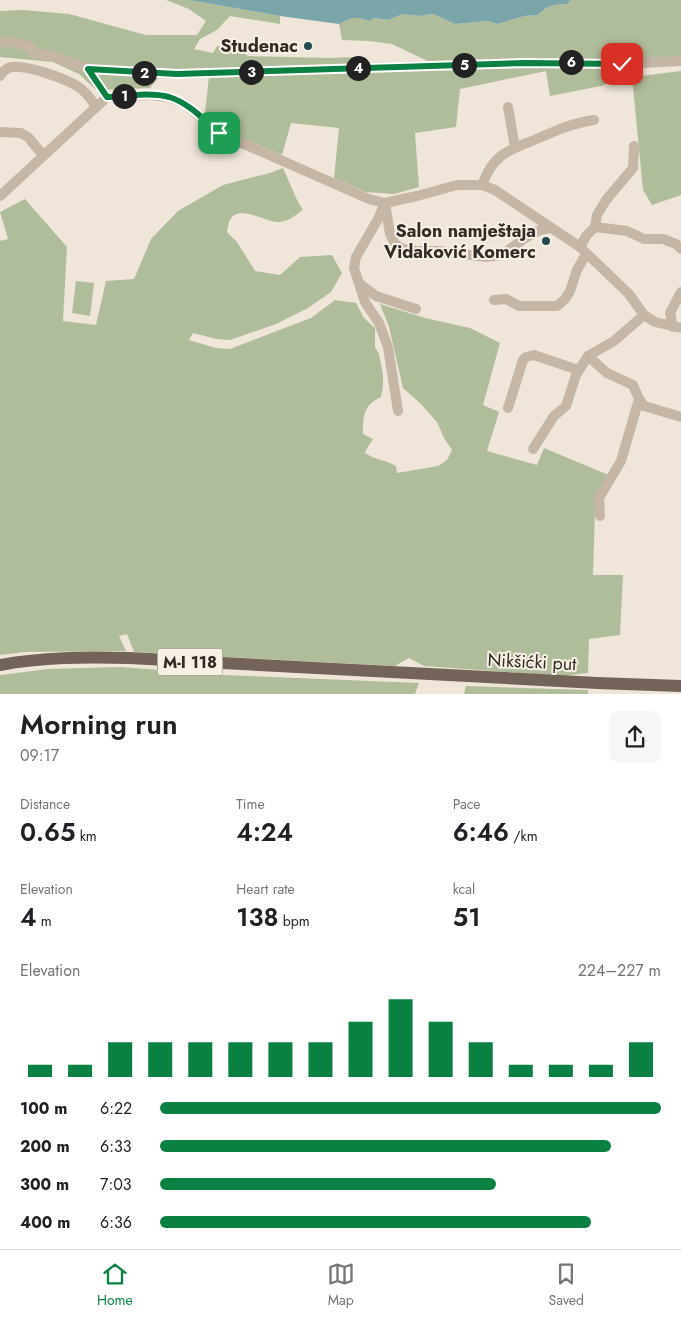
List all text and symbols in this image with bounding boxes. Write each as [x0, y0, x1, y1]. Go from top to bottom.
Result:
place label: Studenac [220, 33, 298, 59]
marker: Studenac [302, 40, 314, 52]
pin [601, 43, 643, 85]
pin: 6 [558, 50, 584, 74]
icon: check [608, 50, 636, 78]
pin: 5 [452, 52, 476, 78]
text: 6 [567, 52, 576, 72]
text: 5 [460, 55, 469, 75]
pin: 4 [346, 56, 370, 80]
text: 4 [354, 58, 363, 78]
pin: 2 [132, 60, 156, 86]
pin: 3 [238, 60, 264, 84]
text: 3 [247, 62, 256, 82]
text: 2 [140, 63, 149, 83]
pin: 1 [112, 84, 136, 108]
text: 1 [121, 86, 128, 106]
pin [198, 112, 240, 154]
icon: arrive [205, 119, 233, 147]
place label: Salon namještaja Vidaković Komerc [383, 218, 536, 265]
marker: Salon namještaja Vidaković Komerc [540, 235, 552, 247]
street label: Nikšićki put [487, 647, 578, 677]
road number: M-I 118 [158, 649, 222, 676]
text: Morning run [20, 704, 178, 745]
button: share [609, 711, 661, 763]
text: 09:17 [20, 744, 59, 767]
text: Distance [20, 794, 70, 814]
text: Time [236, 794, 265, 814]
text: Pace [453, 794, 481, 814]
text: 0.65 [20, 814, 75, 850]
text: 4:24 [236, 814, 293, 850]
text: 6:46 [453, 814, 509, 850]
text: km [75, 826, 97, 846]
text: /km [509, 826, 538, 846]
text: Elevation [20, 879, 73, 899]
text: Heart rate [236, 879, 295, 899]
text: kcal [453, 879, 475, 899]
text: 4 [20, 899, 37, 935]
text: 138 [236, 899, 279, 935]
text: 51 [453, 899, 480, 935]
text: m [37, 911, 52, 931]
text: bpm [279, 911, 310, 931]
text: Elevation [20, 959, 80, 982]
text: 224–227 m [578, 959, 661, 982]
text: 100 m [20, 1097, 67, 1120]
text: 6:22 [100, 1097, 132, 1120]
text: 200 m [20, 1135, 70, 1158]
text: 6:33 [100, 1135, 132, 1158]
text: 300 m [20, 1173, 69, 1196]
text: 7:03 [100, 1173, 132, 1196]
text: 400 m [20, 1211, 70, 1234]
text: 6:36 [100, 1211, 132, 1234]
tab: Home [97, 1260, 133, 1310]
tab: Map [327, 1260, 355, 1310]
tab: Saved [549, 1260, 584, 1310]

